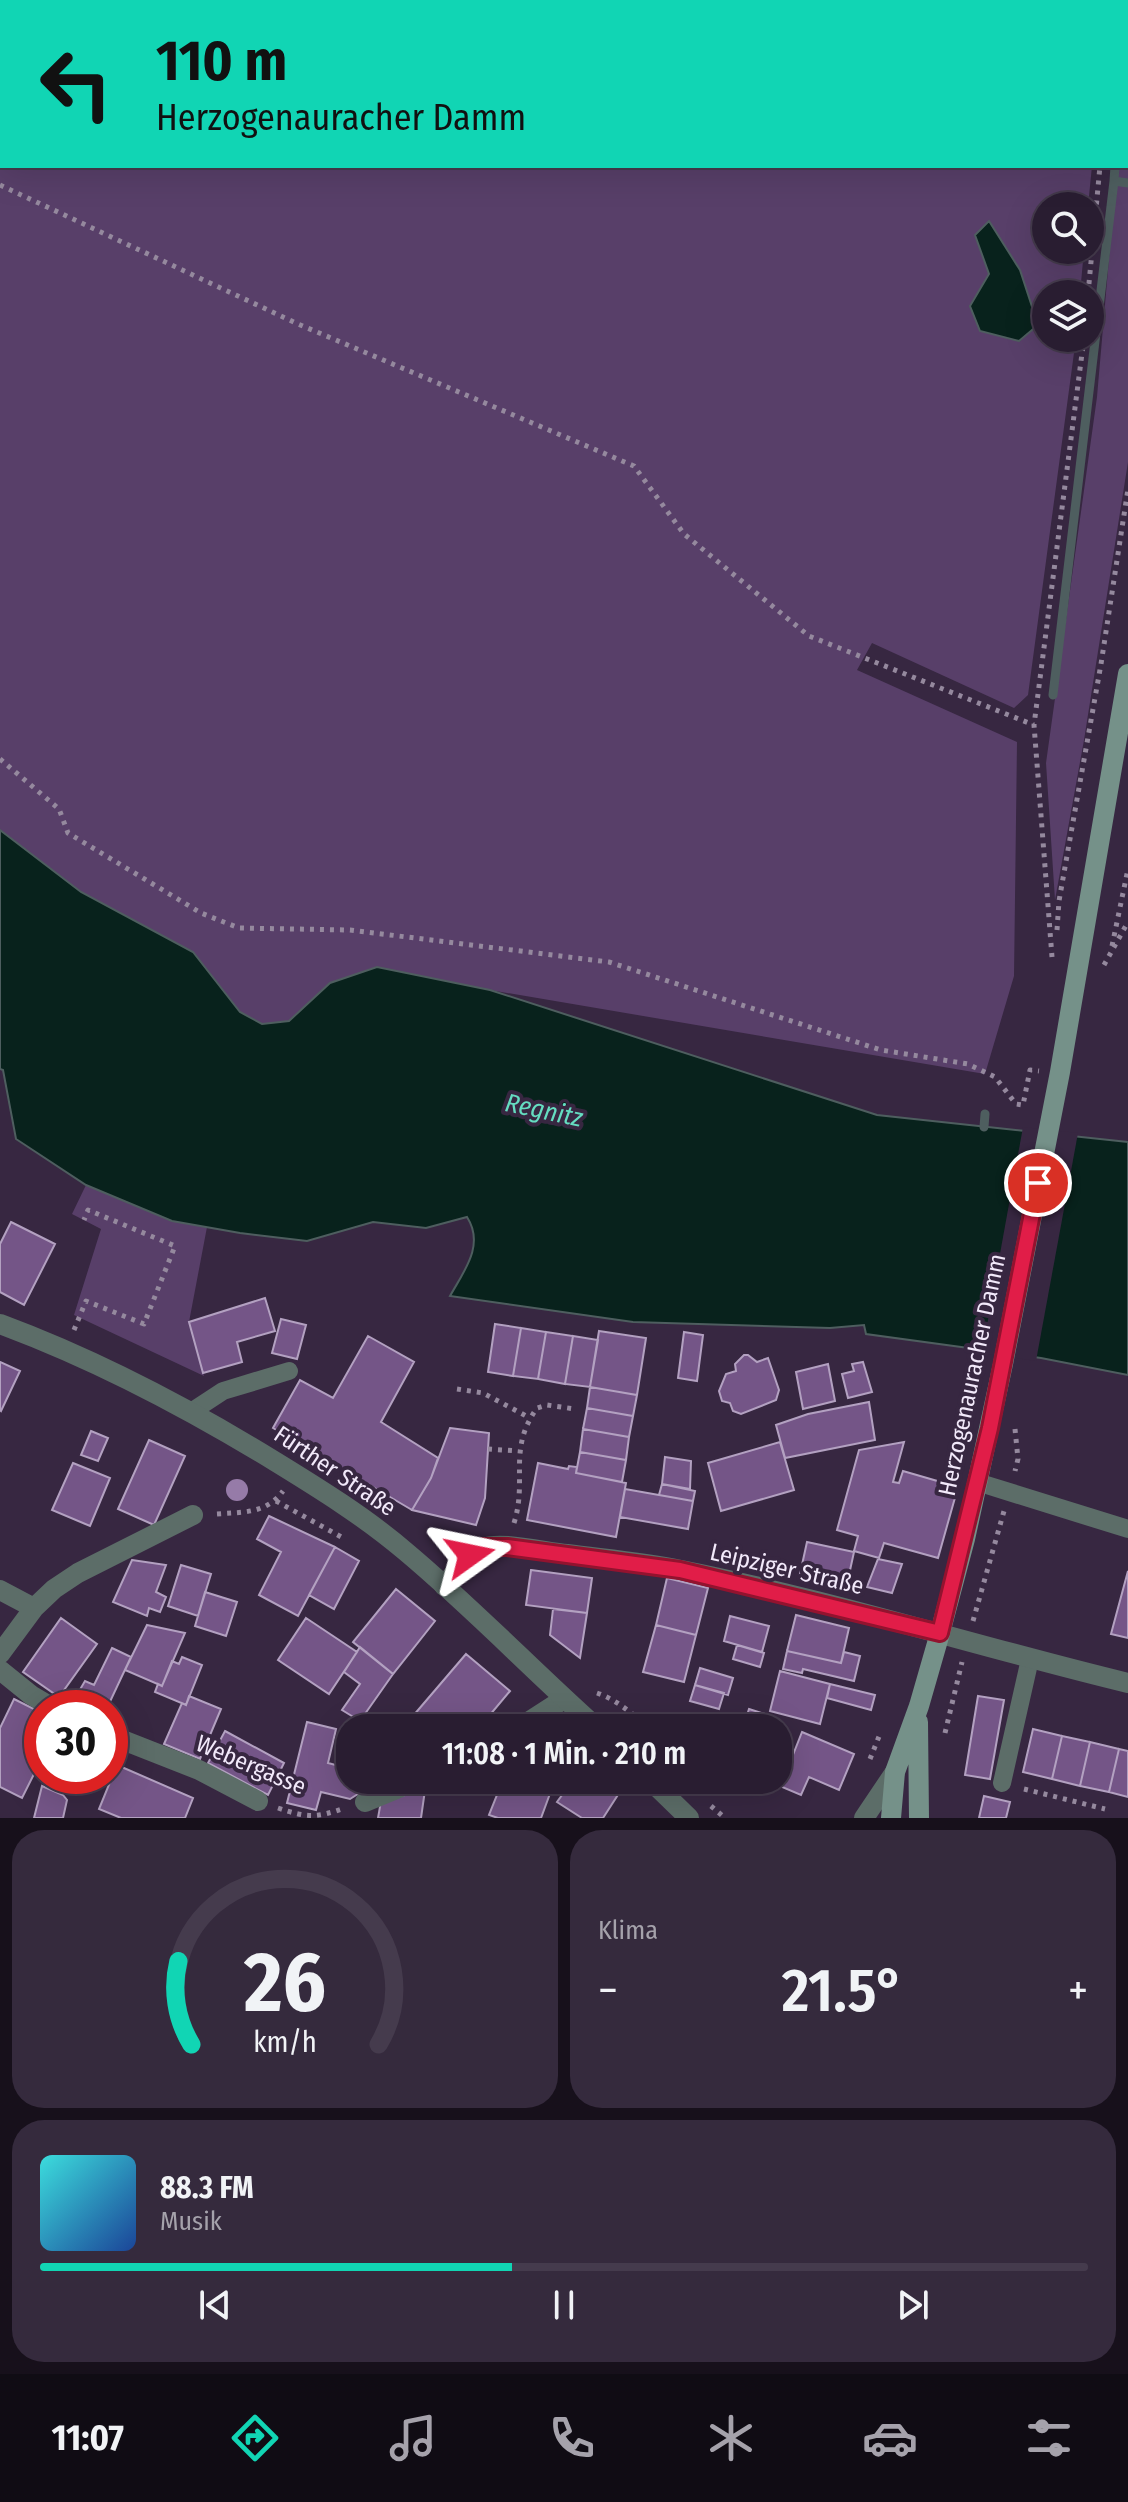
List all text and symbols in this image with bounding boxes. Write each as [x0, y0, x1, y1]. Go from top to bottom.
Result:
text: 110 m [156, 28, 287, 95]
icon: left [24, 32, 128, 136]
text: Herzogenauracher Damm [156, 96, 526, 140]
map controls [1032, 192, 1104, 352]
button: search [1032, 192, 1104, 264]
button: layers [1032, 280, 1104, 352]
water label: Regnitz [502, 1087, 586, 1134]
pin [1004, 1149, 1072, 1217]
icon: arrive [1016, 1161, 1060, 1205]
street label: Herzogenauracher Damm [933, 1251, 1011, 1499]
street label: Fürther Straße [269, 1420, 401, 1522]
position arrow [428, 1513, 512, 1597]
street label: Leipziger Straße [707, 1538, 867, 1600]
speed limit sign: 30 [24, 1690, 128, 1794]
street label: Webergasse [192, 1729, 310, 1801]
text: 11:08 · 1 Min. · 210 m [442, 1736, 686, 1772]
text: Klima [598, 1915, 658, 1946]
text: 26 [243, 1933, 326, 2033]
text: 21.5° [782, 1955, 904, 2027]
text: − [598, 1964, 618, 2017]
text: + [1068, 1964, 1088, 2017]
text: km/h [253, 2025, 317, 2060]
text: 88.3 FM [160, 2170, 254, 2206]
text: Musik [160, 2206, 222, 2237]
icon: previous [193, 2283, 237, 2327]
icon: pause [542, 2283, 586, 2327]
icon: next [891, 2283, 935, 2327]
icon: directions [227, 2410, 283, 2466]
icon: music [385, 2410, 441, 2466]
icon: phone [544, 2410, 600, 2466]
icon: climate [703, 2410, 759, 2466]
icon: car [862, 2410, 918, 2466]
icon: filters [1021, 2410, 1077, 2466]
text: 11:07 [51, 2416, 124, 2460]

